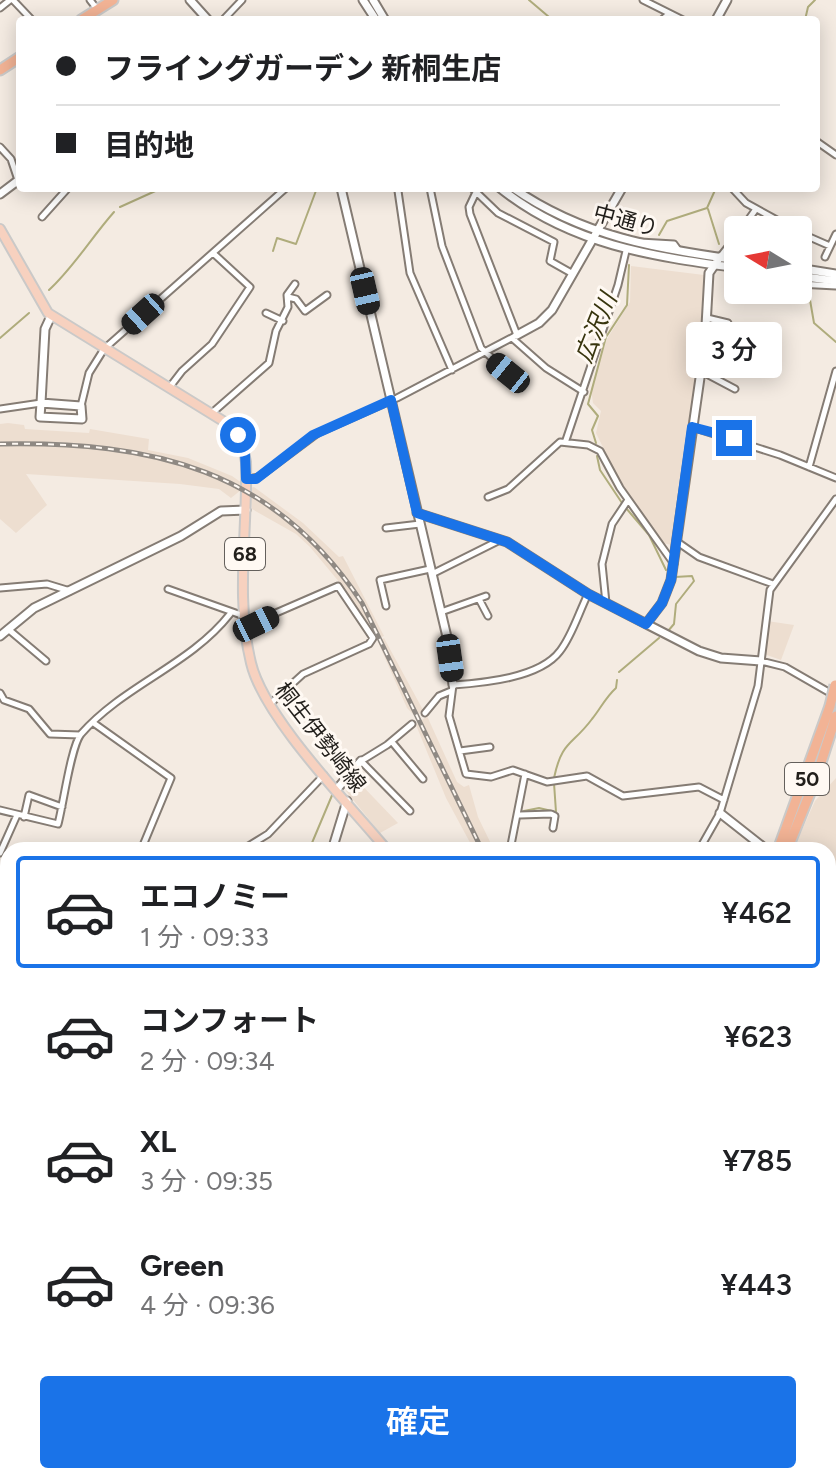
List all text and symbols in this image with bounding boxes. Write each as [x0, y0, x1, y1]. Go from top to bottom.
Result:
text: フライングガーデン 新桐生店 [104, 50, 501, 87]
text: 目的地 [104, 127, 194, 164]
street label: 中通り [590, 199, 661, 242]
north arrow [724, 216, 812, 304]
map controls [724, 216, 812, 304]
car [348, 265, 382, 317]
water label: 広沢川 [569, 286, 624, 367]
car [117, 289, 169, 339]
callout: 3 分 [686, 322, 782, 378]
text: 3 分 [711, 334, 757, 366]
car [482, 349, 534, 397]
route start [220, 417, 256, 453]
route end [716, 420, 752, 456]
road number: 68 [225, 538, 265, 570]
car [229, 603, 283, 645]
car [435, 633, 465, 683]
street label: 桐生伊勢崎線 [269, 677, 372, 798]
road number: 50 [785, 763, 829, 795]
icon: car [44, 876, 116, 948]
text: エコノミー [140, 878, 290, 915]
text: ¥462 [722, 894, 792, 931]
text: 1 分 · 09:33 [140, 921, 269, 953]
icon: car [44, 1000, 116, 1072]
text: コンフォート [140, 1002, 319, 1039]
text: ¥623 [724, 1018, 792, 1055]
text: 2 分 · 09:34 [140, 1045, 275, 1077]
text: XL [140, 1123, 176, 1160]
icon: car [44, 1124, 116, 1196]
text: ¥785 [723, 1142, 792, 1179]
text: 3 分 · 09:35 [140, 1165, 273, 1197]
text: Green [140, 1247, 224, 1284]
icon: car [44, 1248, 116, 1320]
text: ¥443 [721, 1266, 792, 1303]
text: 4 分 · 09:36 [140, 1289, 275, 1321]
button: 確定 [40, 1376, 796, 1468]

